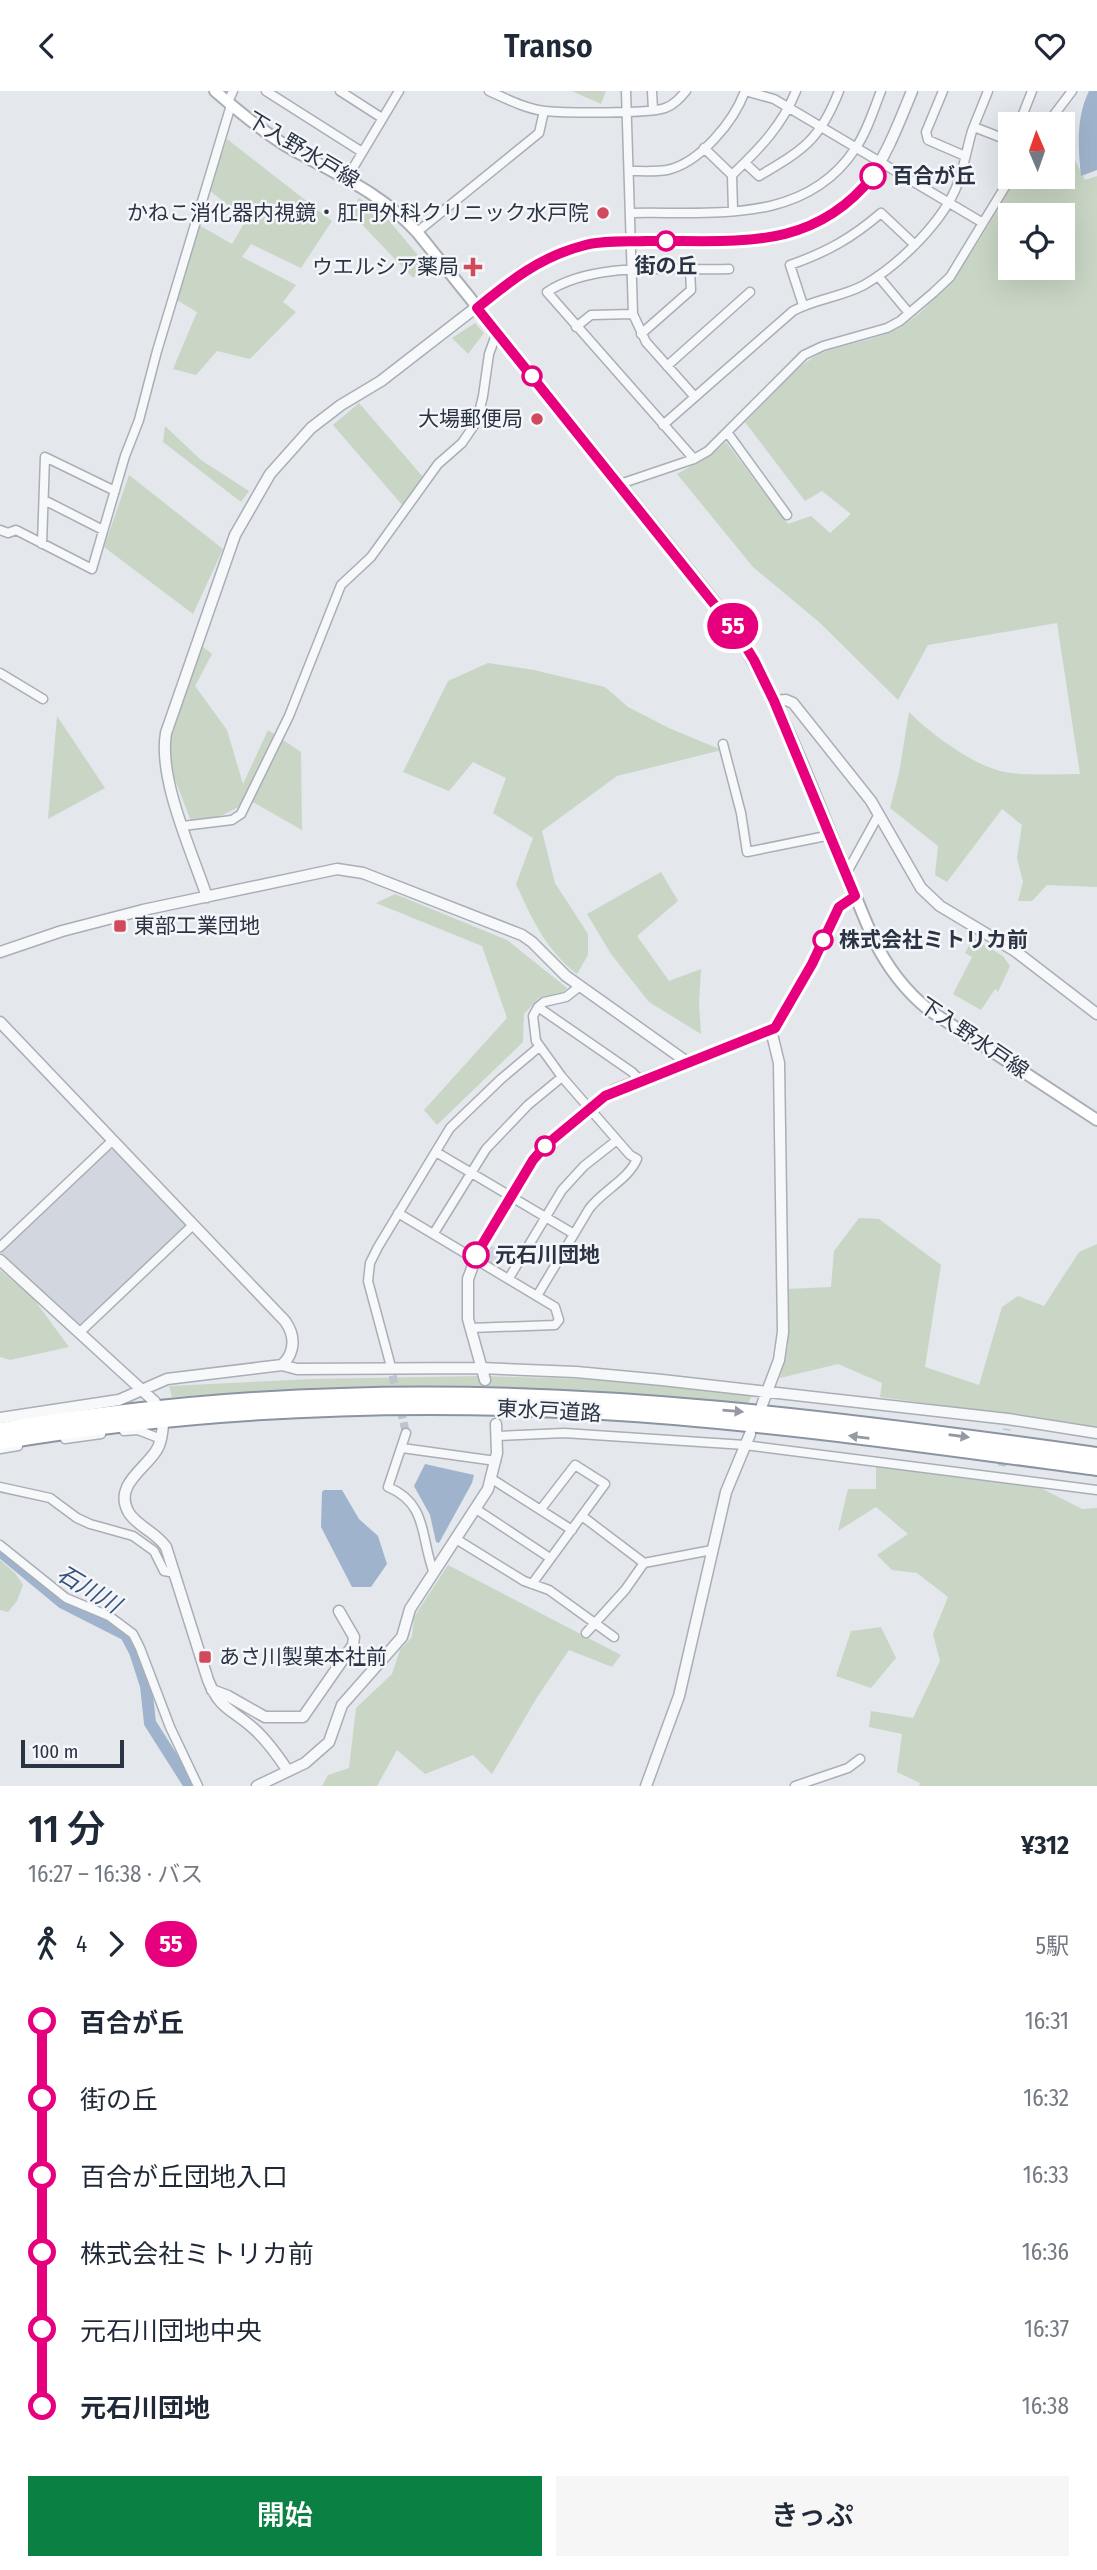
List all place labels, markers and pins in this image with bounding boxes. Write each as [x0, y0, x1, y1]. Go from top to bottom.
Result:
marker: 百合が丘 [860, 163, 886, 189]
place label: 百合が丘 [892, 163, 976, 189]
place label: かねこ消化器内視鏡・肛門外科クリニック水戸院 [127, 200, 589, 226]
marker: かねこ消化器内視鏡・肛門外科クリニック水戸院 [595, 205, 611, 221]
marker: 街の丘 [656, 231, 676, 251]
place label: 街の丘 [635, 253, 698, 279]
place label: ウエルシア薬局 [312, 254, 459, 280]
marker: ウエルシア薬局 [465, 259, 481, 275]
unlabelled marker [522, 366, 542, 386]
place label: 大場郵便局 [418, 406, 523, 432]
marker: 大場郵便局 [529, 411, 545, 427]
place label: 東部工業団地 [134, 913, 260, 939]
marker: 東部工業団地 [112, 918, 128, 934]
place label: 株式会社ミトリカ前 [839, 927, 1028, 953]
marker: 株式会社ミトリカ前 [813, 930, 833, 950]
unlabelled marker [535, 1136, 555, 1156]
marker: 元石川団地 [463, 1242, 489, 1268]
place label: 元石川団地 [495, 1242, 600, 1268]
place label: あさ川製菓本社前 [219, 1644, 387, 1670]
marker: あさ川製菓本社前 [197, 1649, 213, 1665]

